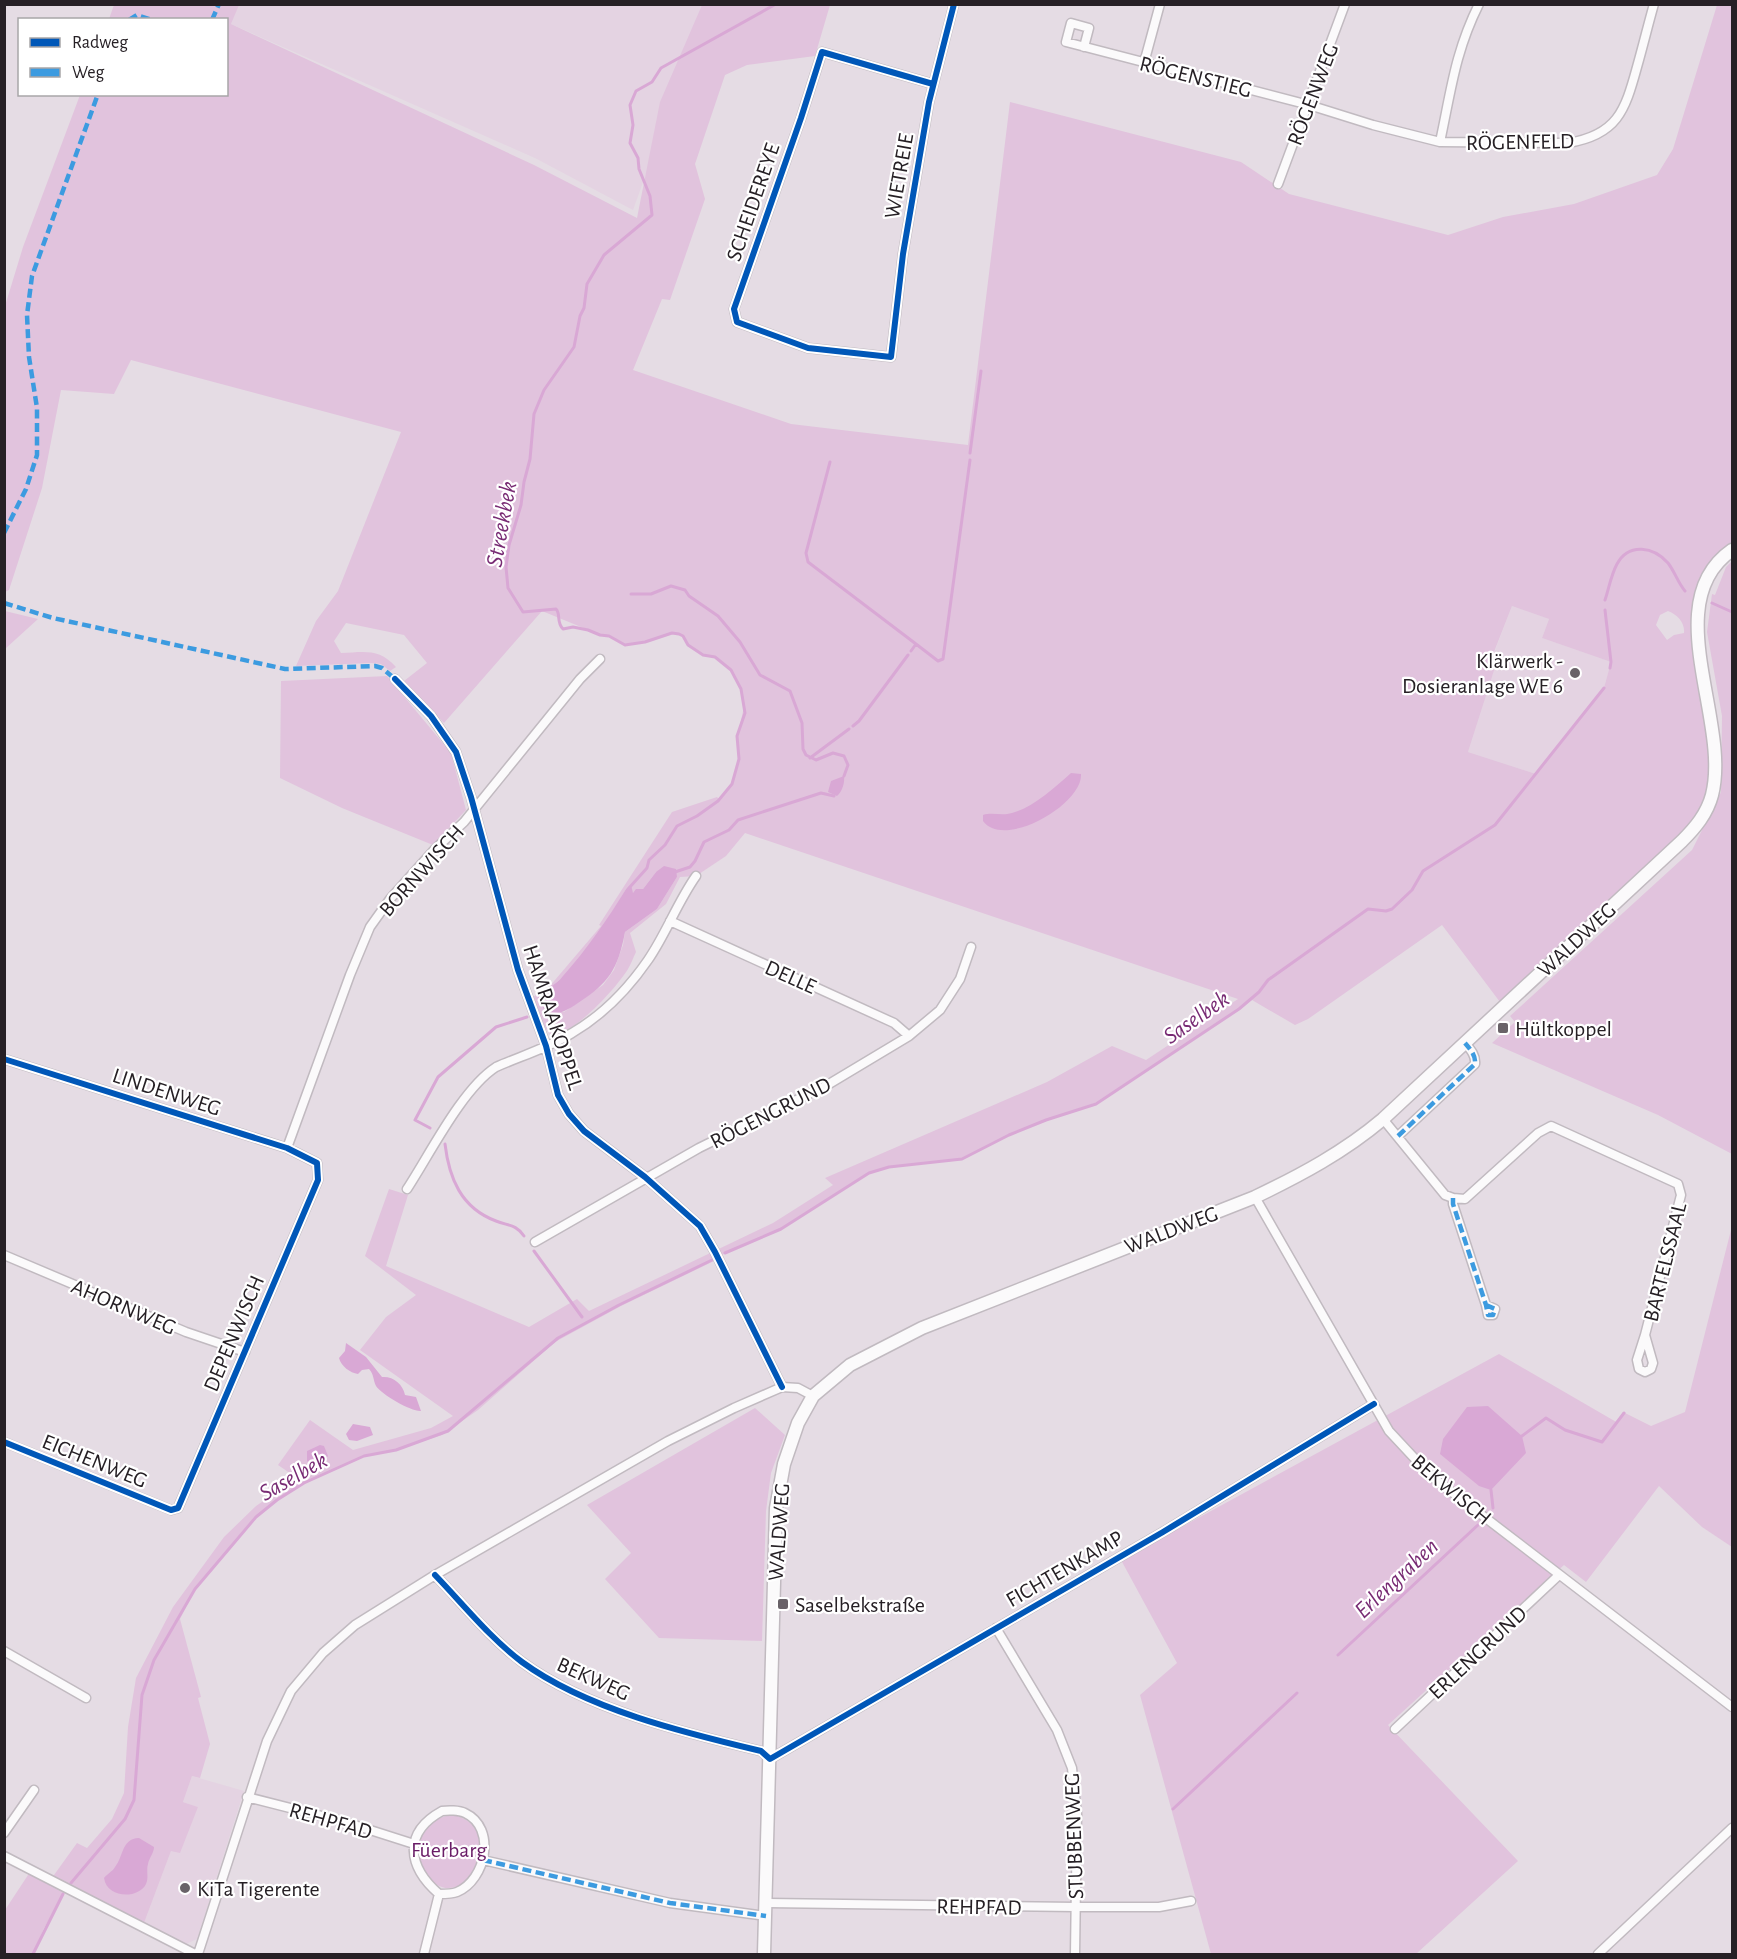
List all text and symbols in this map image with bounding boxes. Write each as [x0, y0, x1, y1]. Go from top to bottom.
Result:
legend [18, 18, 228, 96]
text: Radweg [72, 34, 128, 52]
street label: RÖGENWEG [1283, 40, 1342, 148]
street label: RÖGENSTIEG [1137, 52, 1254, 102]
text: Weg [72, 64, 104, 82]
street label: RÖGENFELD [1466, 130, 1574, 154]
street label: WIETREIE [881, 131, 917, 221]
street label: SCHEIDEREYE [722, 140, 784, 264]
water label: Streekbek [483, 479, 521, 569]
place label: Klärwerk - Dosieranlage WE 6 [1402, 650, 1563, 697]
marker: Klärwerk - Dosieranlage WE 6 [1568, 666, 1582, 680]
street label: BORNWISCH [375, 821, 468, 921]
street label: WALDWEG [1533, 898, 1620, 981]
street label: HAMRAAKOPPEL [519, 942, 587, 1093]
street label: DELLE [762, 956, 820, 998]
water label: Saselbek [1159, 987, 1234, 1049]
place label: Hültkoppel [1515, 1018, 1612, 1040]
marker: Hültkoppel [1496, 1021, 1510, 1035]
street label: LINDENWEG [110, 1064, 224, 1120]
street label: RÖGENGRUND [706, 1073, 834, 1153]
street label: BARTELSSAAL [1640, 1200, 1691, 1324]
street label: WALDWEG [1122, 1202, 1221, 1258]
street label: DEPENWISCH [200, 1272, 268, 1395]
street label: AHORNWEG [68, 1275, 179, 1339]
street label: EICHENWEG [39, 1430, 150, 1492]
water label: Saselbek [255, 1448, 332, 1506]
street label: BEKWISCH [1407, 1450, 1496, 1529]
street label: WALDWEG [765, 1482, 793, 1582]
street label: FICHTENKAMP [1002, 1527, 1127, 1611]
water label: Erlengraben [1350, 1534, 1443, 1623]
place label: Saselbekstraße [795, 1594, 925, 1616]
marker: Saselbekstraße [776, 1597, 790, 1611]
street label: ERLENGRUND [1424, 1602, 1531, 1703]
street label: BEKWEG [554, 1653, 633, 1705]
street label: STUBBENWEG [1061, 1772, 1087, 1900]
street label: REHPFAD [287, 1799, 375, 1843]
park label: Füerbarg [411, 1839, 487, 1861]
place label: KiTa Tigerente [197, 1878, 320, 1900]
marker: KiTa Tigerente [178, 1881, 192, 1895]
street label: REHPFAD [936, 1895, 1022, 1919]

